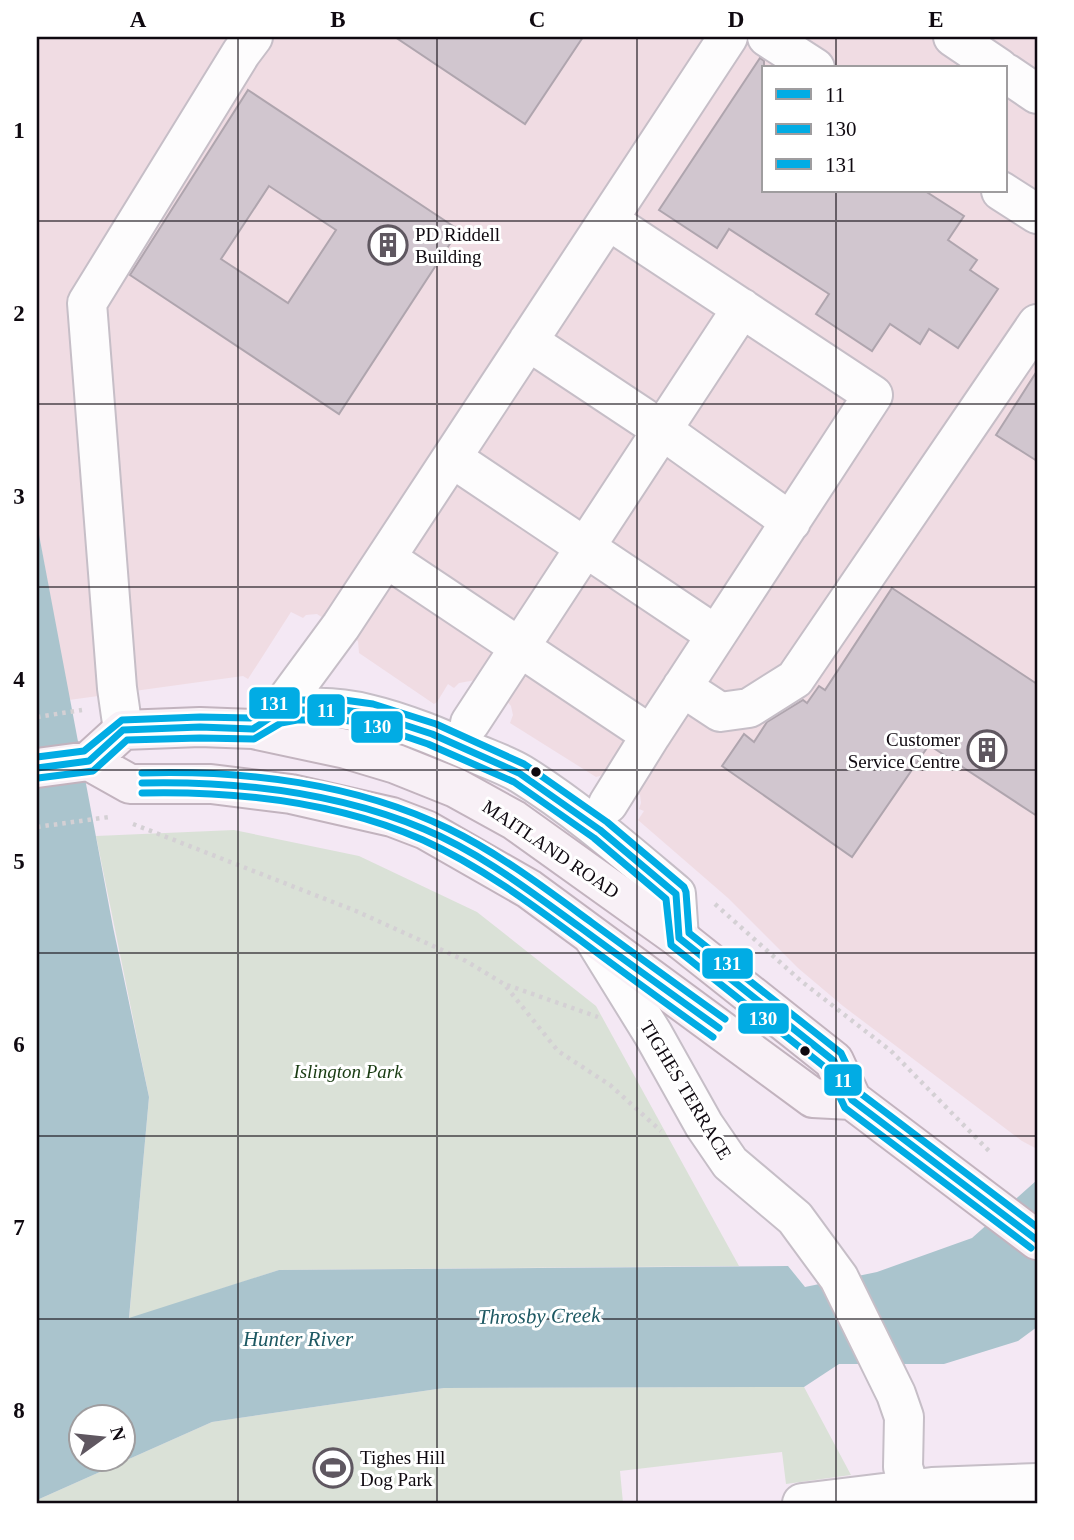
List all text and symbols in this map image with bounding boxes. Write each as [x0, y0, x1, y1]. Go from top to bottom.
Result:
text: A [130, 7, 147, 32]
text: B [330, 7, 346, 32]
text: C [529, 7, 545, 32]
text: D [728, 7, 744, 32]
text: E [928, 7, 944, 32]
legend [762, 66, 1007, 192]
text: 11 [825, 83, 845, 107]
text: 130 [825, 117, 857, 141]
text: 1 [13, 118, 25, 143]
text: 131 [825, 153, 857, 177]
building icon: PD Riddell Building [367, 224, 409, 266]
place label: PD Riddell Building [415, 224, 500, 267]
text: 2 [13, 301, 25, 326]
text: 3 [13, 484, 25, 509]
text: 4 [13, 667, 25, 692]
line badge: 131 [248, 686, 301, 720]
text: 131 [260, 693, 288, 714]
line badge: 11 [306, 693, 346, 727]
text: 11 [317, 700, 335, 721]
line badge: 130 [350, 710, 404, 744]
text: 130 [363, 716, 391, 737]
place label: Customer Service Centre [848, 729, 961, 772]
building icon: Customer Service Centre [966, 729, 1008, 771]
unlabelled marker [529, 765, 543, 779]
street label: MAITLAND ROAD [479, 796, 623, 902]
text: 5 [13, 849, 25, 874]
line badge: 131 [701, 947, 754, 980]
text: 131 [713, 953, 741, 974]
line badge: 130 [737, 1002, 790, 1035]
text: 130 [749, 1008, 777, 1029]
street label: TIGHES TERRACE [636, 1017, 736, 1163]
text: 6 [13, 1032, 25, 1057]
unlabelled marker [798, 1044, 812, 1058]
park label: Islington Park [292, 1061, 403, 1082]
line badge: 11 [823, 1063, 863, 1097]
text: 11 [834, 1070, 852, 1091]
text: 7 [13, 1215, 25, 1240]
water label: Throsby Creek [477, 1303, 601, 1329]
water label: Hunter River [242, 1327, 354, 1351]
text: 8 [13, 1398, 25, 1423]
north arrow [66, 1404, 136, 1474]
text: N [106, 1424, 130, 1443]
sports icon: Tighes Hill Dog Park [312, 1447, 354, 1489]
place label: Tighes Hill Dog Park [360, 1447, 445, 1490]

